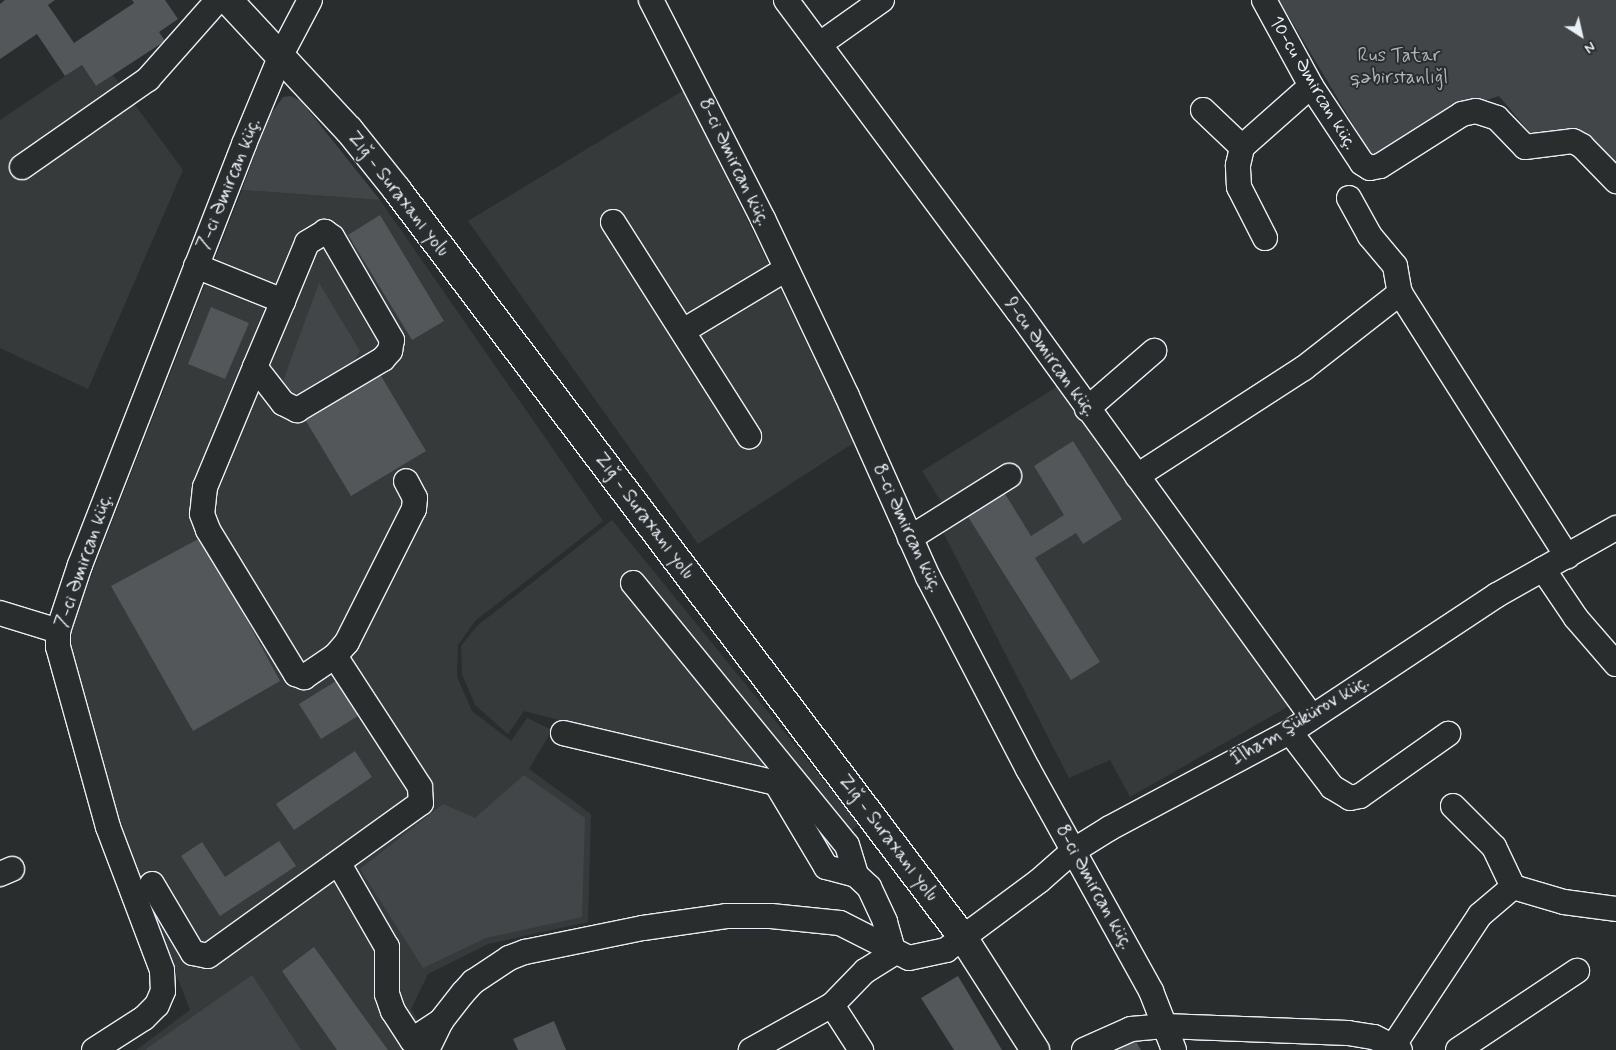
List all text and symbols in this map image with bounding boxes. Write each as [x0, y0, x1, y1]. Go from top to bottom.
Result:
north arrow [1556, 10, 1606, 60]
street label: 10-cu Əmircan küç. [1264, 13, 1362, 153]
text: N [1581, 37, 1599, 57]
park label: Rus Tatar qəbirstanlığl [1350, 45, 1448, 89]
street label: 8-ci Əmircan küç. [694, 95, 774, 229]
street label: 7-ci Əmircan küç. [193, 116, 265, 252]
street label: Zığ - Suraxanı yolu [342, 127, 454, 261]
street label: 9-cu Əmircan küç. [999, 293, 1101, 421]
street label: Zığ - Suraxanı yolu [589, 448, 699, 584]
street label: 8-ci Əmircan küç. [868, 461, 946, 595]
street label: 7-ci Əmircan küç. [51, 492, 117, 630]
street label: İlham Şükürov küç. [1227, 671, 1373, 771]
street label: Zığ - Suraxanı yolu [833, 770, 943, 906]
street label: 8-ci Əmircan küç. [1051, 821, 1137, 953]

